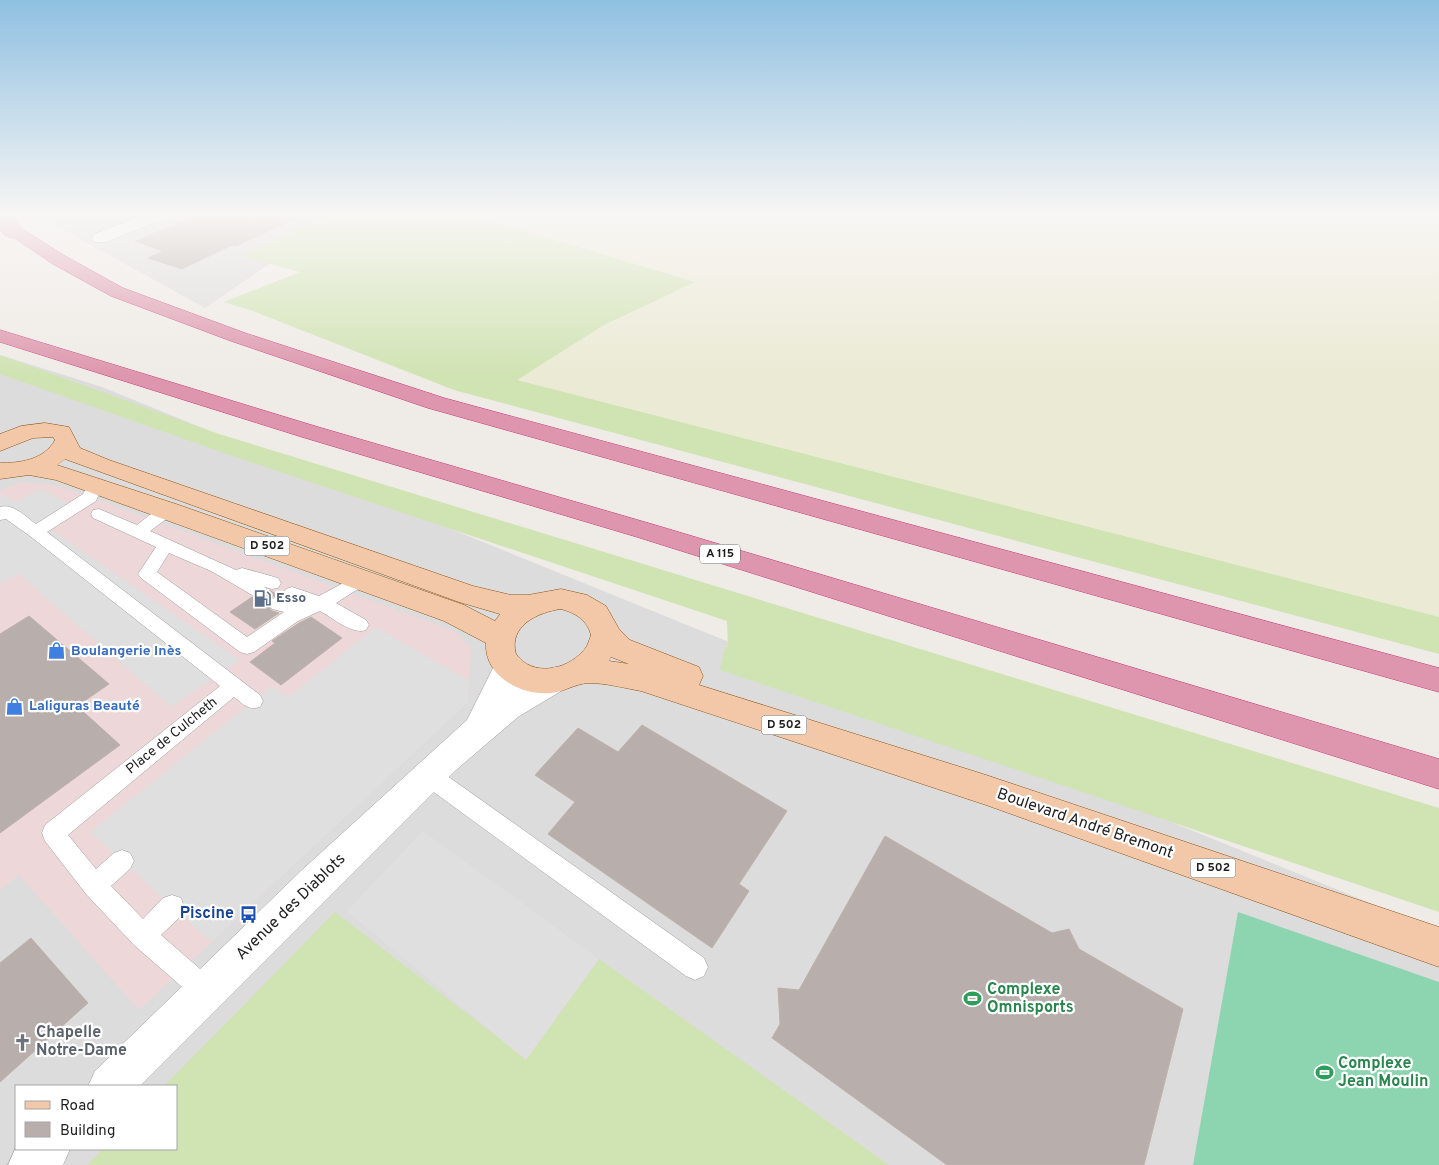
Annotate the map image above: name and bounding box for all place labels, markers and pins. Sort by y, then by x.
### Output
fuel station icon: Esso [252,588,272,608]
place label: Esso [276,590,306,607]
shop icon: Boulangerie Inès [47,641,67,661]
place label: Boulangerie Inès [71,643,181,660]
shop icon: Laliguras Beauté [5,696,25,716]
place label: Laliguras Beauté [29,698,140,715]
place label: Piscine [180,904,234,924]
bus stop icon: Piscine [238,904,258,924]
place label: Complexe Omnisports [987,980,1074,1018]
sports icon: Complexe Omnisports [963,989,983,1009]
place label: Chapelle Notre-Dame [36,1023,127,1061]
church icon: Chapelle Notre-Dame [12,1032,32,1052]
place label: Complexe Jean Moulin [1338,1054,1428,1092]
sports icon: Complexe Jean Moulin [1314,1063,1334,1083]

